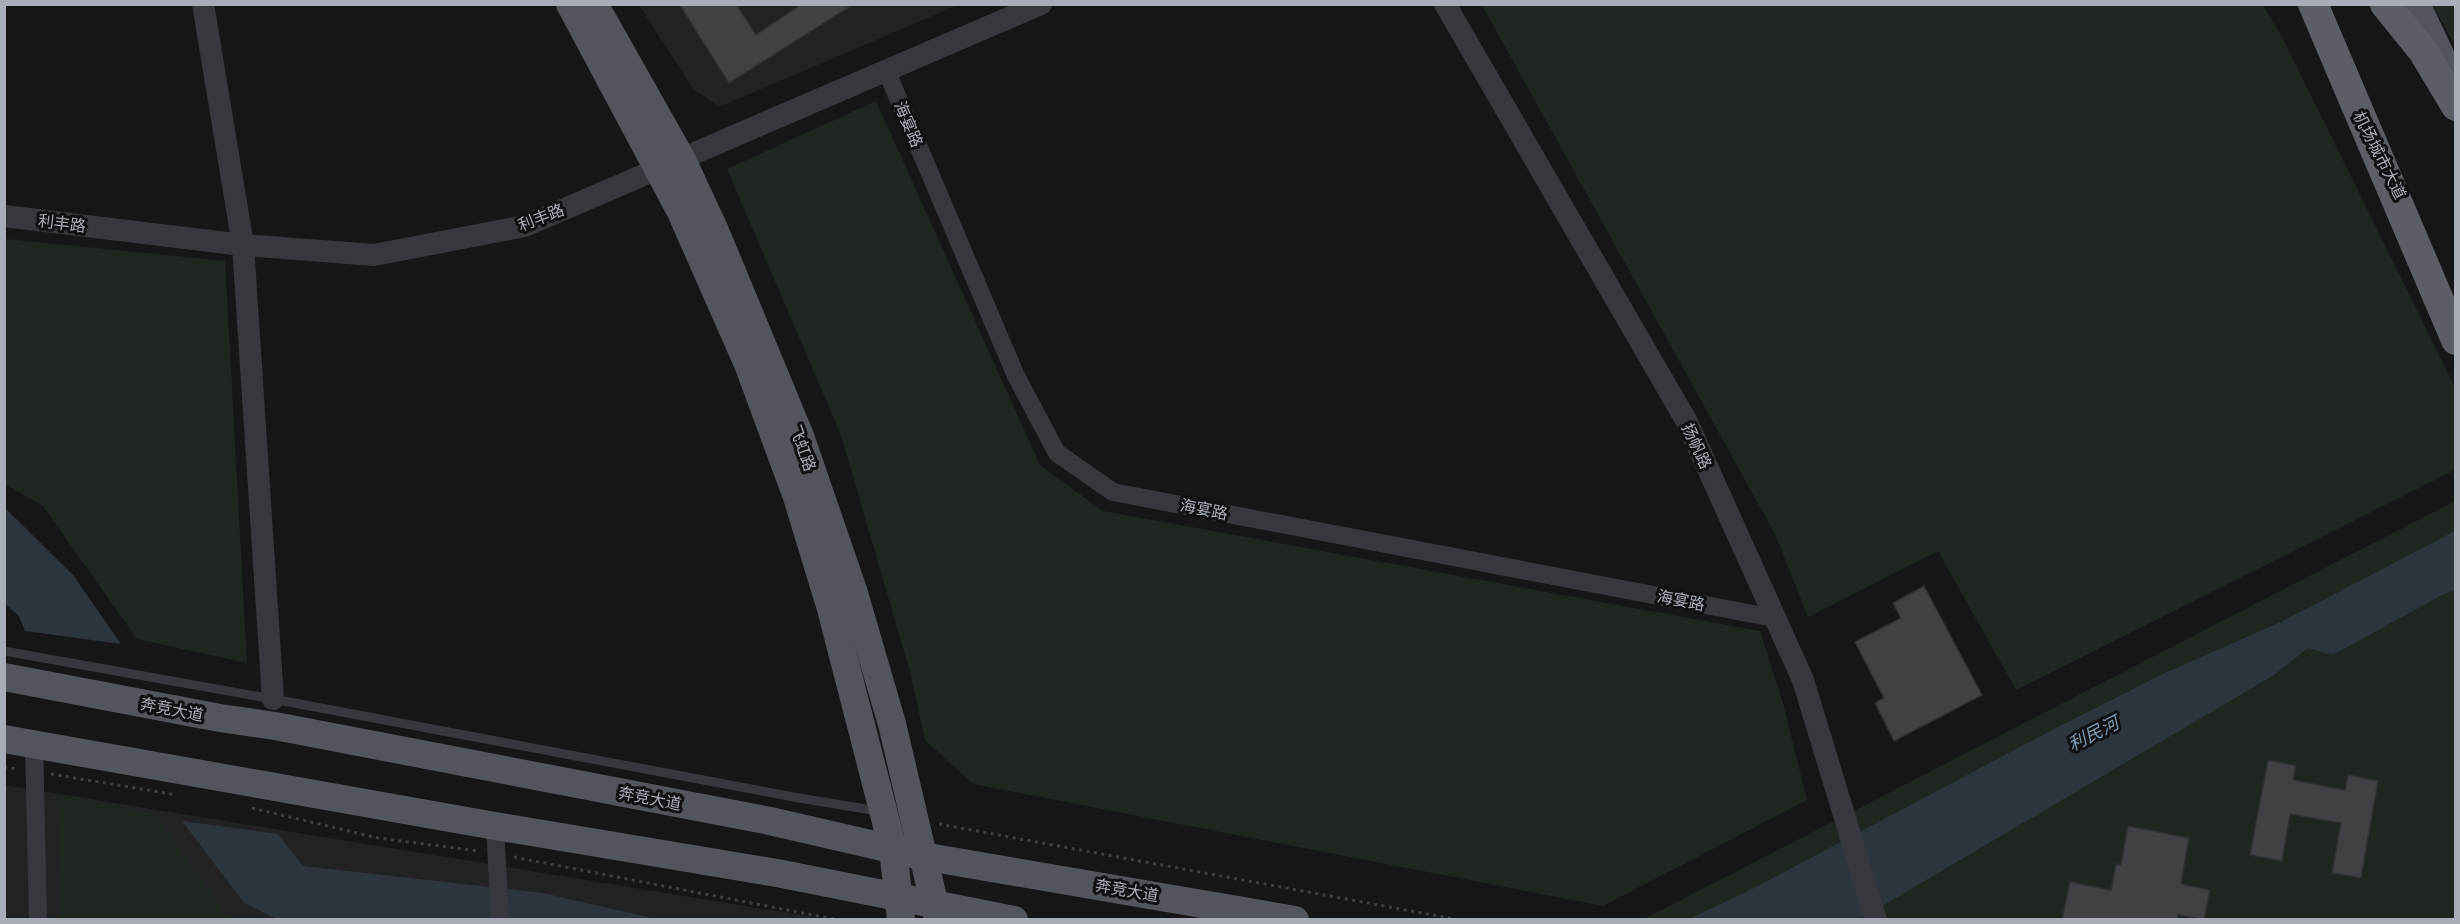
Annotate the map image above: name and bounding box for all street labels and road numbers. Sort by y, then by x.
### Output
street label: 海宴路 [889,98,929,150]
street label: 机场城市大道 [2348,107,2412,203]
street label: 利丰路 [515,198,567,236]
street label: 利丰路 [37,209,87,237]
street label: 扬帆路 [1677,420,1717,472]
street label: 飞虹路 [784,422,822,474]
street label: 海宴路 [1178,494,1230,524]
street label: 海宴路 [1655,585,1707,615]
street label: 奔竞大道 [138,692,206,726]
street label: 奔竞大道 [616,781,684,815]
street label: 奔竞大道 [1094,874,1160,906]

